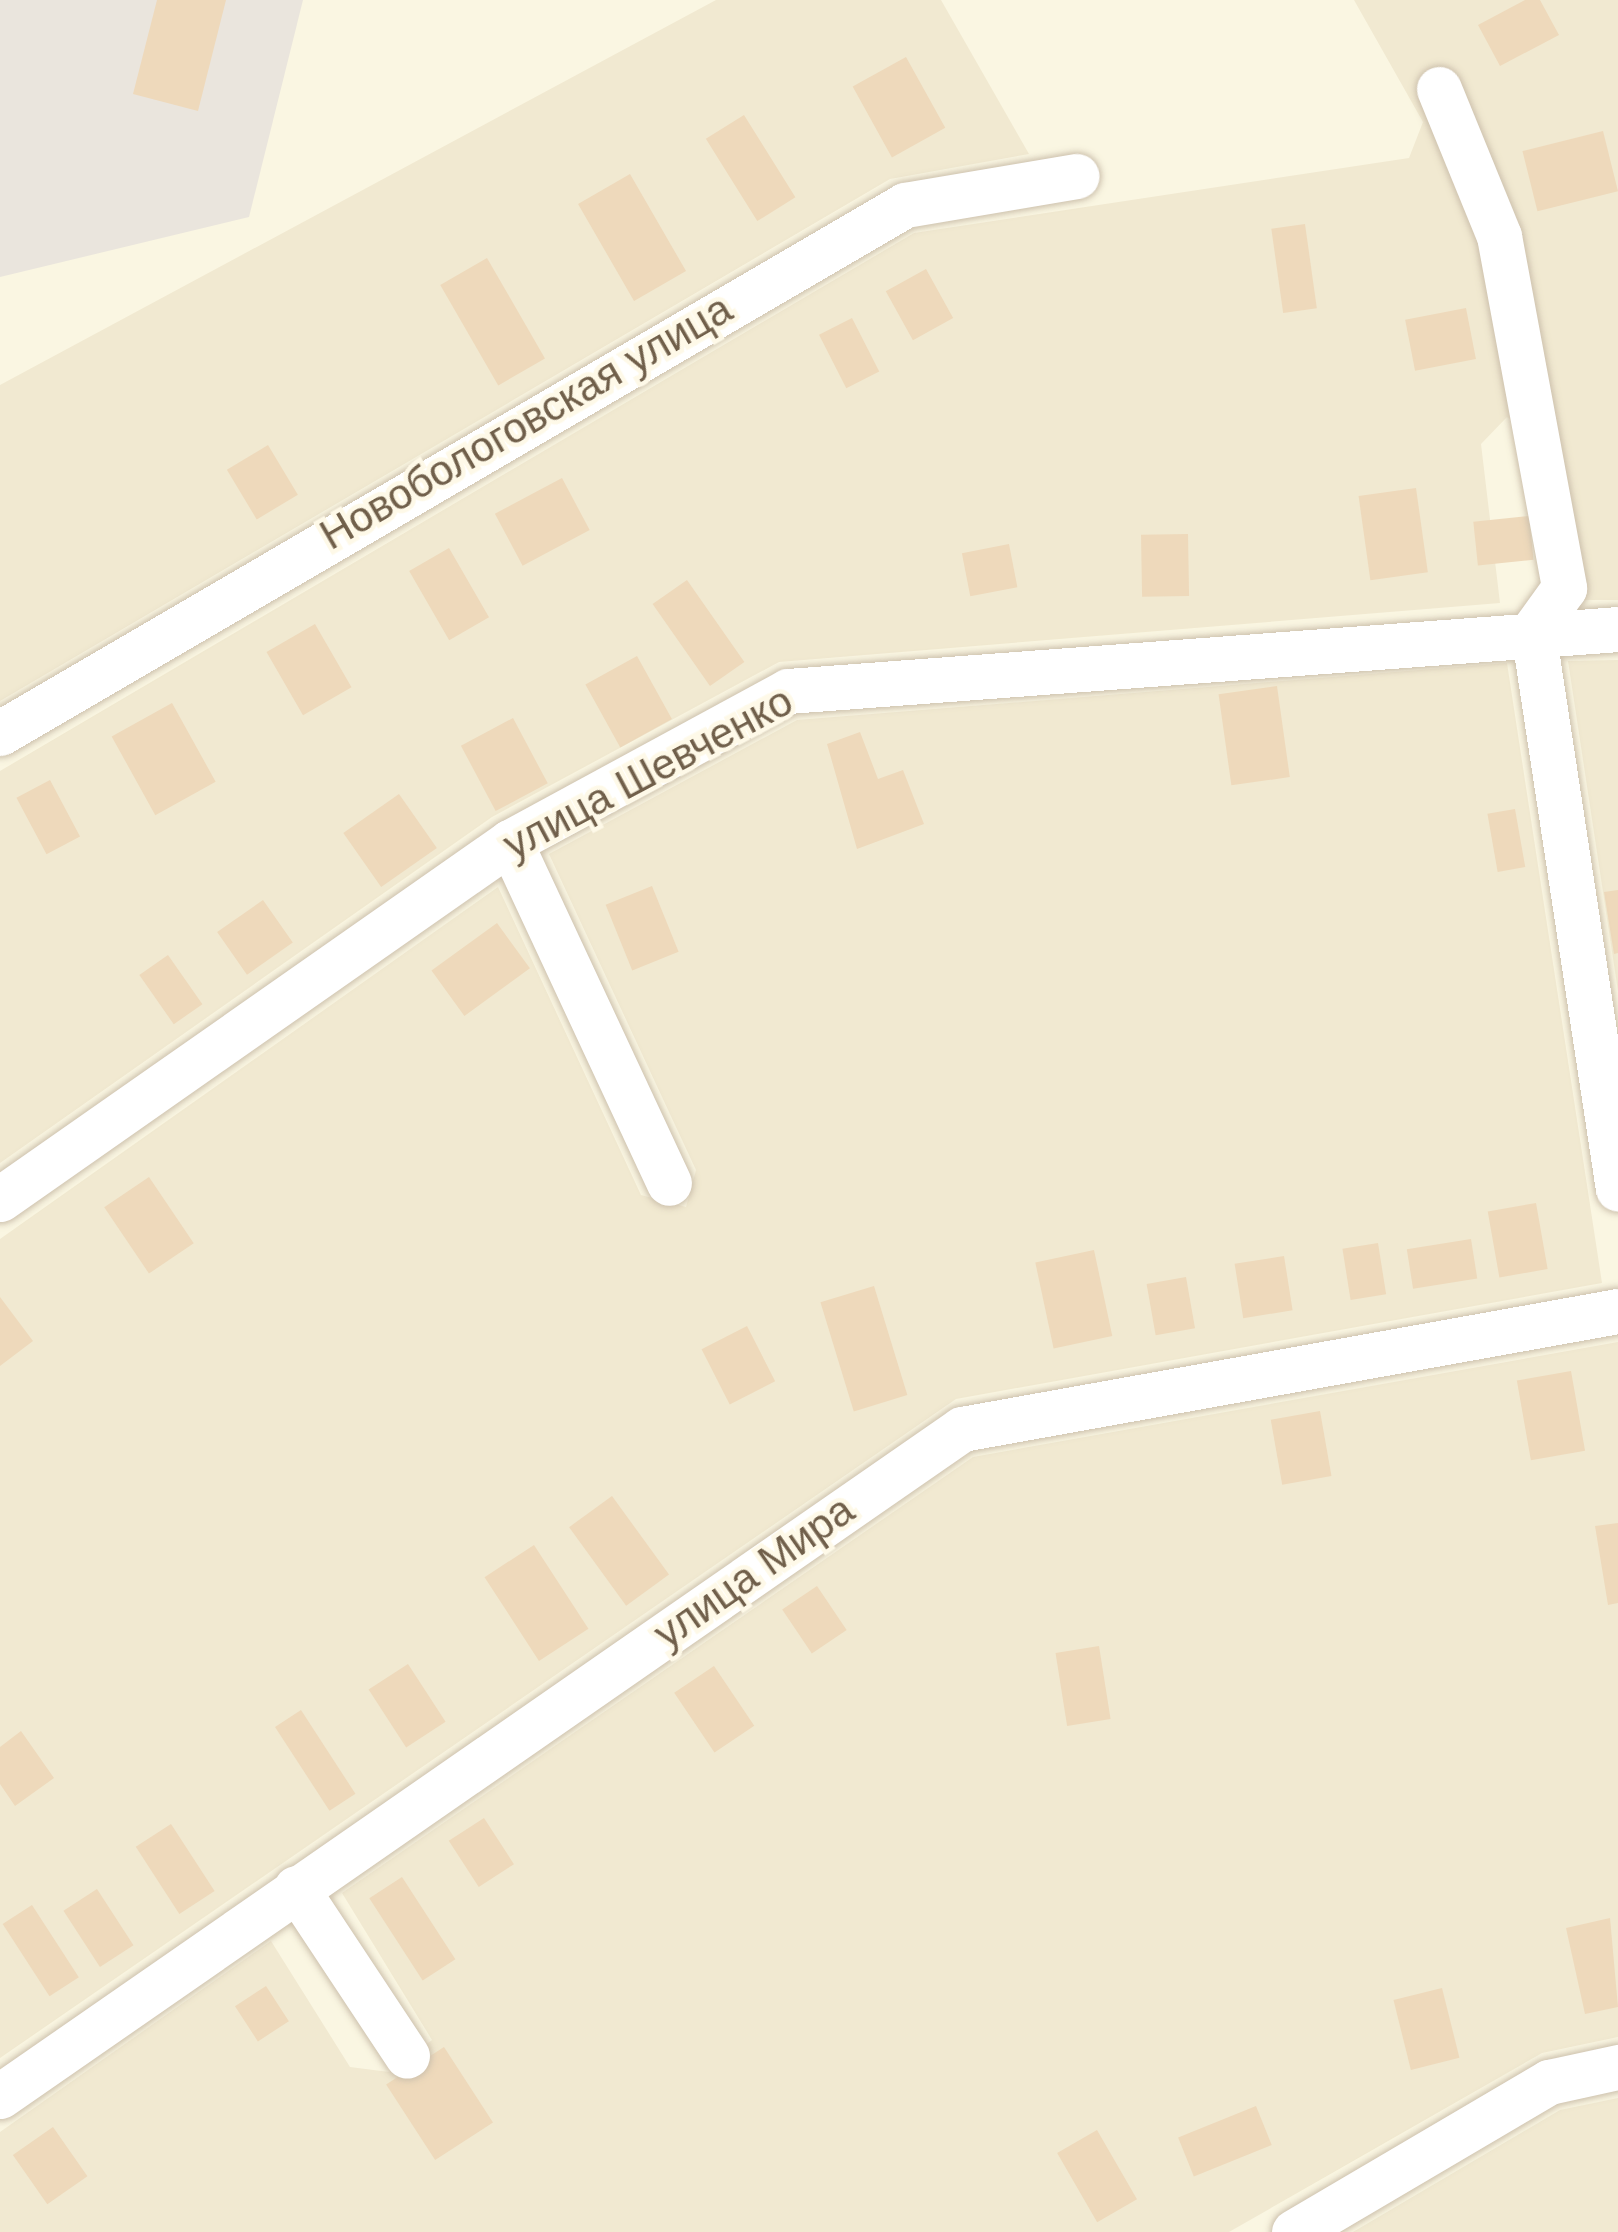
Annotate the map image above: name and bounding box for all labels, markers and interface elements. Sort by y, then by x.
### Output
street label: Новобологовская улица [311,283,741,561]
street label: улица Шевченко [495,676,801,870]
street label: улица Мира [644,1485,864,1659]

